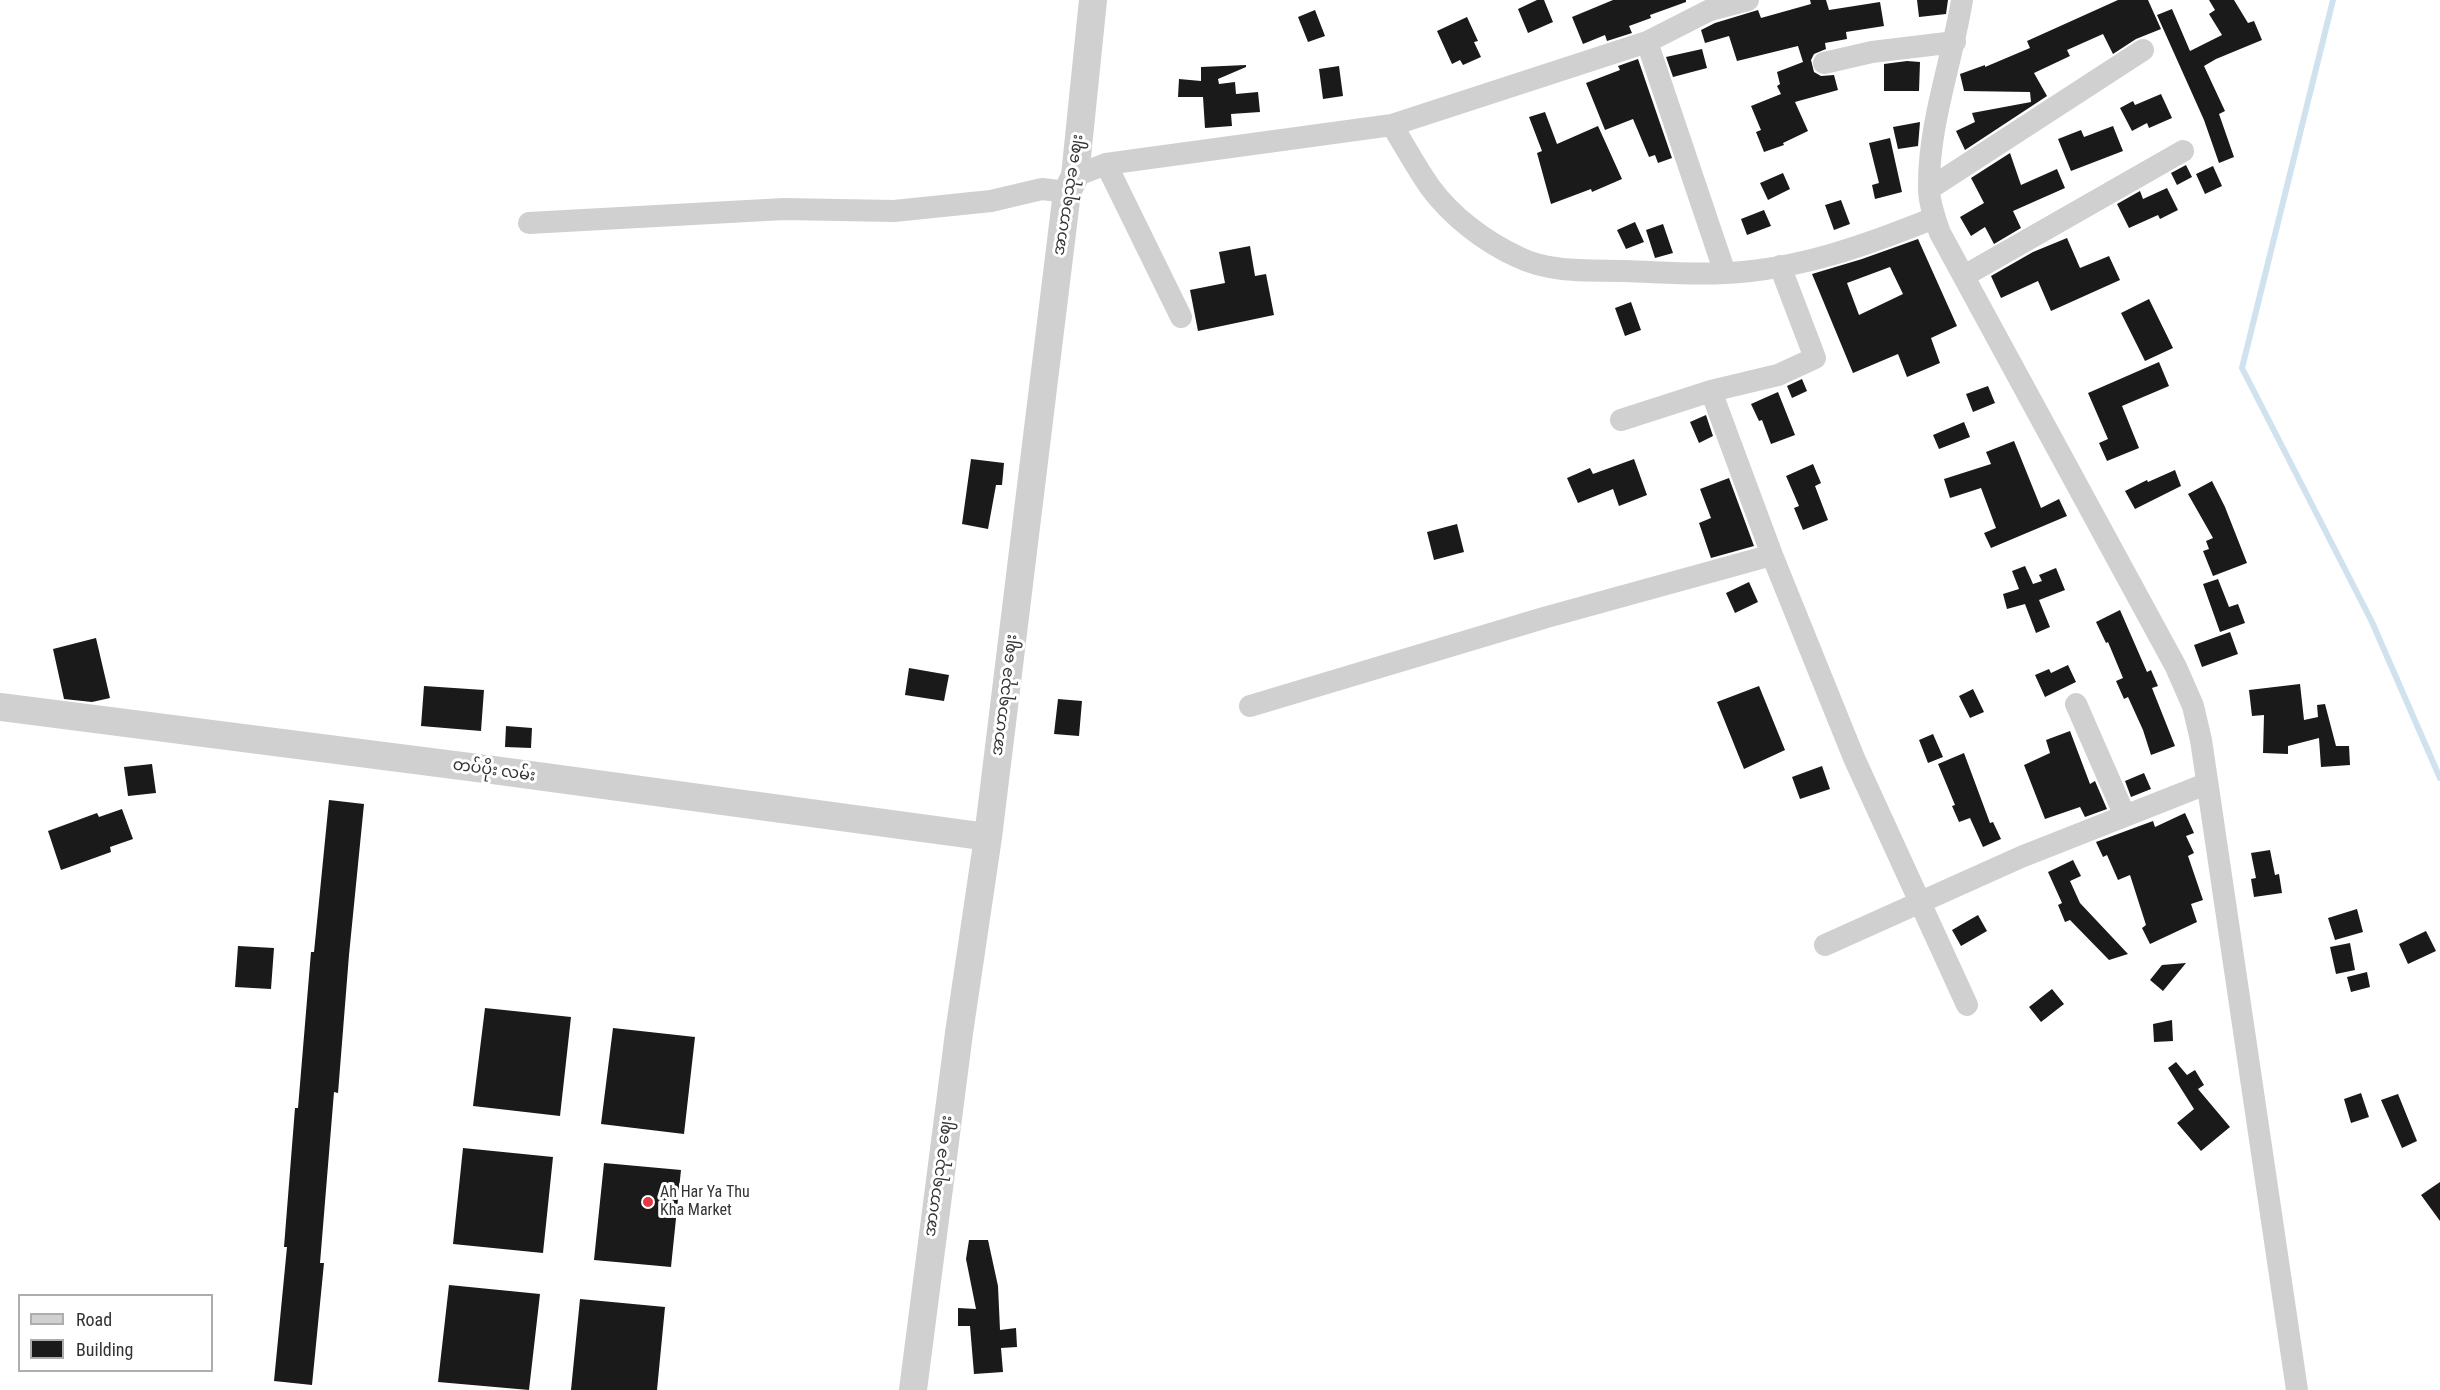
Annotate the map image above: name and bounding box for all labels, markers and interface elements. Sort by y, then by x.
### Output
street label: အာဟာရသုခ ဈေး [1050,133,1088,257]
street label: အာဟာရသုခ ဈေး [988,633,1022,757]
street label: တပ်ပိုး လမ်း [451,756,537,786]
street label: အာဟာရသုခ ဈေး [921,1114,957,1238]
place label: Ah Har Ya Thu Kha Market [660,1183,750,1221]
marker: Ah Har Ya Thu Kha Market [641,1195,655,1209]
legend [18,1294,213,1372]
text: Road [76,1309,112,1330]
text: Building [76,1339,133,1360]

